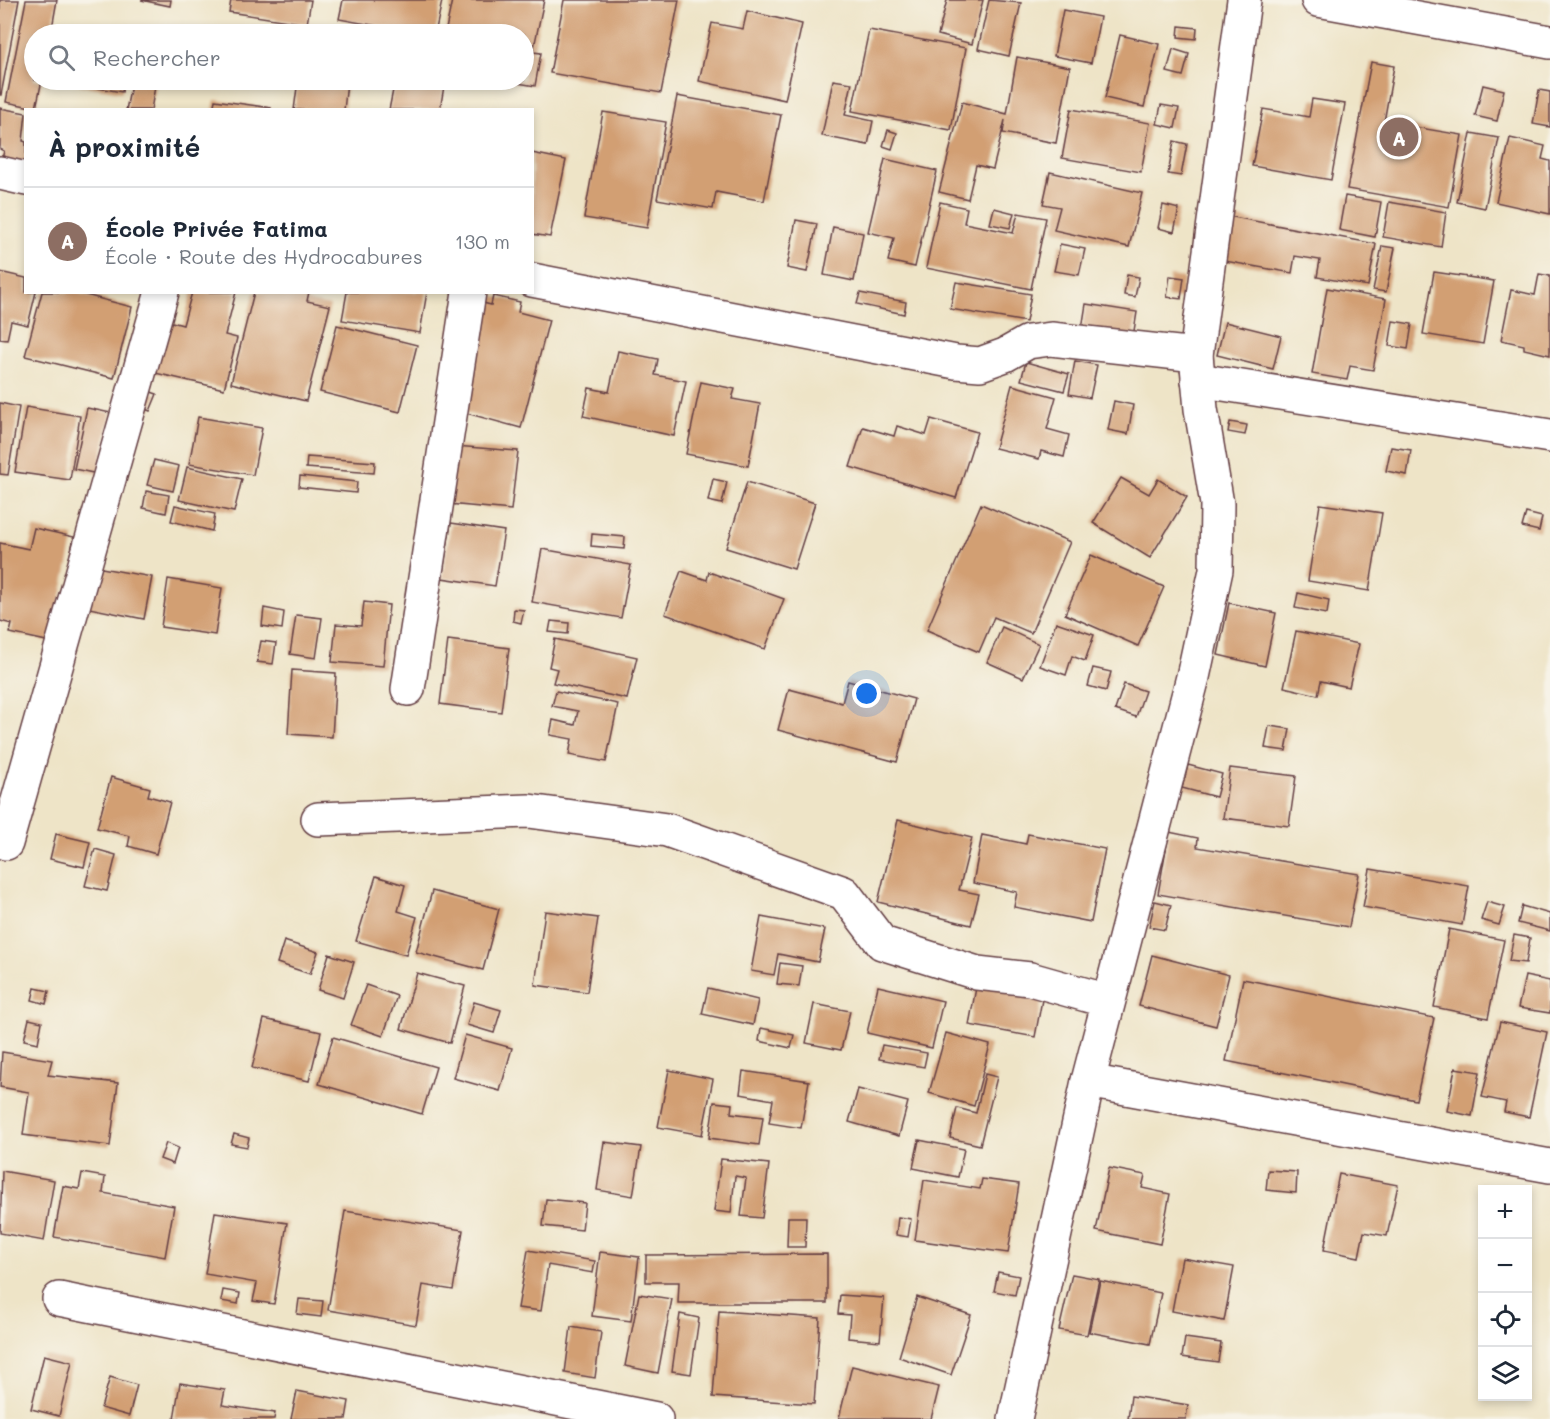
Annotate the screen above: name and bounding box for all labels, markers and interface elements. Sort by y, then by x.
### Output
search box [24,24,534,90]
icon: search [45,41,78,74]
text: Rechercher [93,43,221,72]
pin: A [1380,114,1418,160]
text: À proximité [48,130,200,164]
text: École Privée Fatima [105,214,328,243]
text: A [61,228,74,254]
text: 130 m [455,228,510,254]
text: École · Route des Hydrocabures [105,243,423,269]
your location [852,679,881,708]
map controls [1478,1185,1532,1401]
button: + [1478,1185,1532,1239]
button: − [1478,1239,1532,1293]
button: locate [1478,1293,1532,1347]
button: layers [1478,1347,1532,1401]

